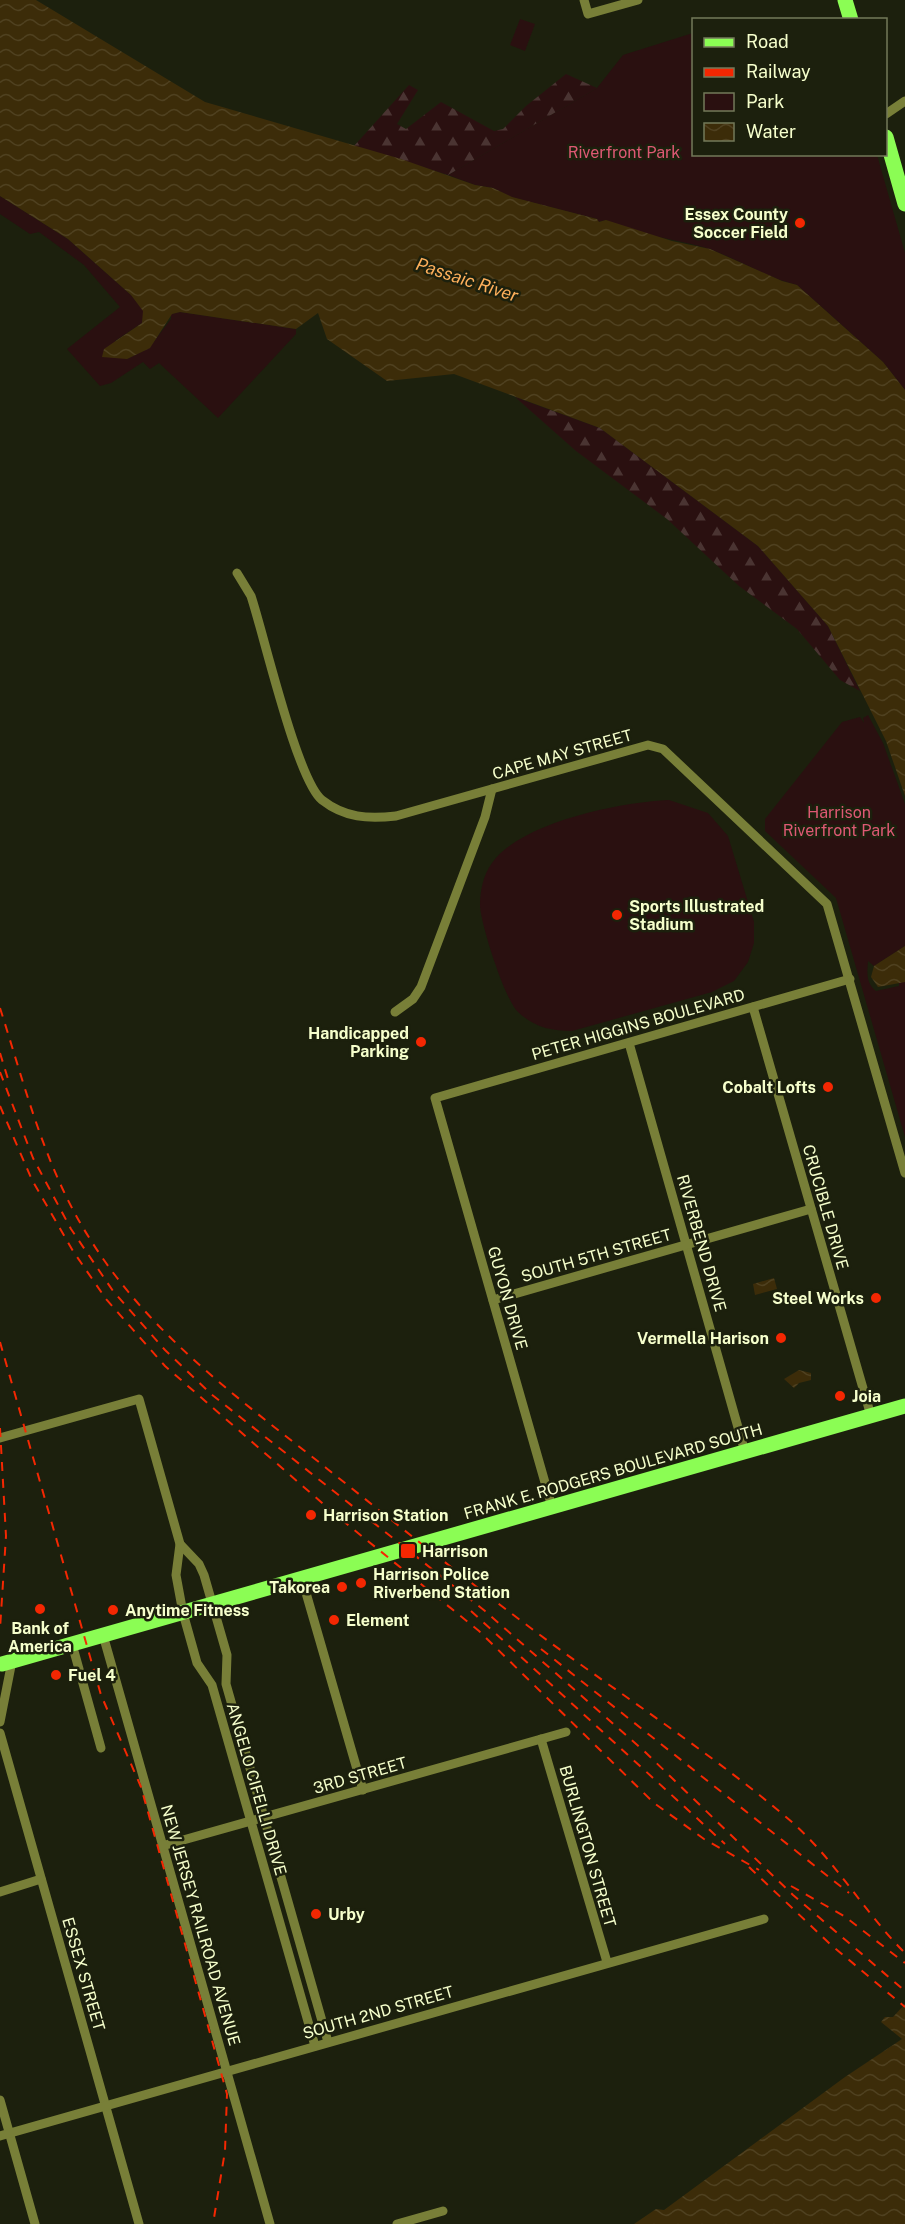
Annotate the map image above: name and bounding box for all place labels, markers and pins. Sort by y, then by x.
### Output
place label: Essex County Soccer Field [684,205,788,242]
marker: Essex County Soccer Field [793,216,807,230]
place label: Sports Illustrated Stadium [629,897,764,934]
marker: Sports Illustrated Stadium [610,908,624,922]
place label: Handicapped Parking [308,1024,409,1061]
marker: Handicapped Parking [414,1035,428,1049]
place label: Cobalt Lofts [722,1078,816,1097]
marker: Cobalt Lofts [821,1080,835,1094]
place label: Steel Works [772,1289,864,1308]
marker: Steel Works [869,1291,883,1305]
place label: Vermella Harison [637,1329,769,1348]
marker: Vermella Harison [774,1331,788,1345]
place label: Joia [852,1387,881,1406]
marker: Joia [833,1389,847,1403]
place label: Harrison Station [323,1506,448,1525]
marker: Harrison Station [304,1508,318,1522]
marker: Harrison [399,1542,417,1560]
place label: Harrison [422,1542,488,1561]
place label: Harrison Police Riverbend Station [373,1565,510,1602]
marker: Harrison Police Riverbend Station [354,1576,368,1590]
place label: Takorea [269,1578,330,1597]
marker: Takorea [335,1580,349,1594]
place label: Anytime Fitness [125,1601,249,1620]
marker: Bank of America [33,1602,47,1616]
marker: Anytime Fitness [106,1603,120,1617]
place label: Element [346,1611,410,1630]
marker: Element [327,1613,341,1627]
place label: Bank of America [8,1619,72,1656]
place label: Fuel 4 [68,1666,116,1685]
marker: Fuel 4 [49,1668,63,1682]
place label: Urby [328,1905,365,1924]
marker: Urby [309,1907,323,1921]

